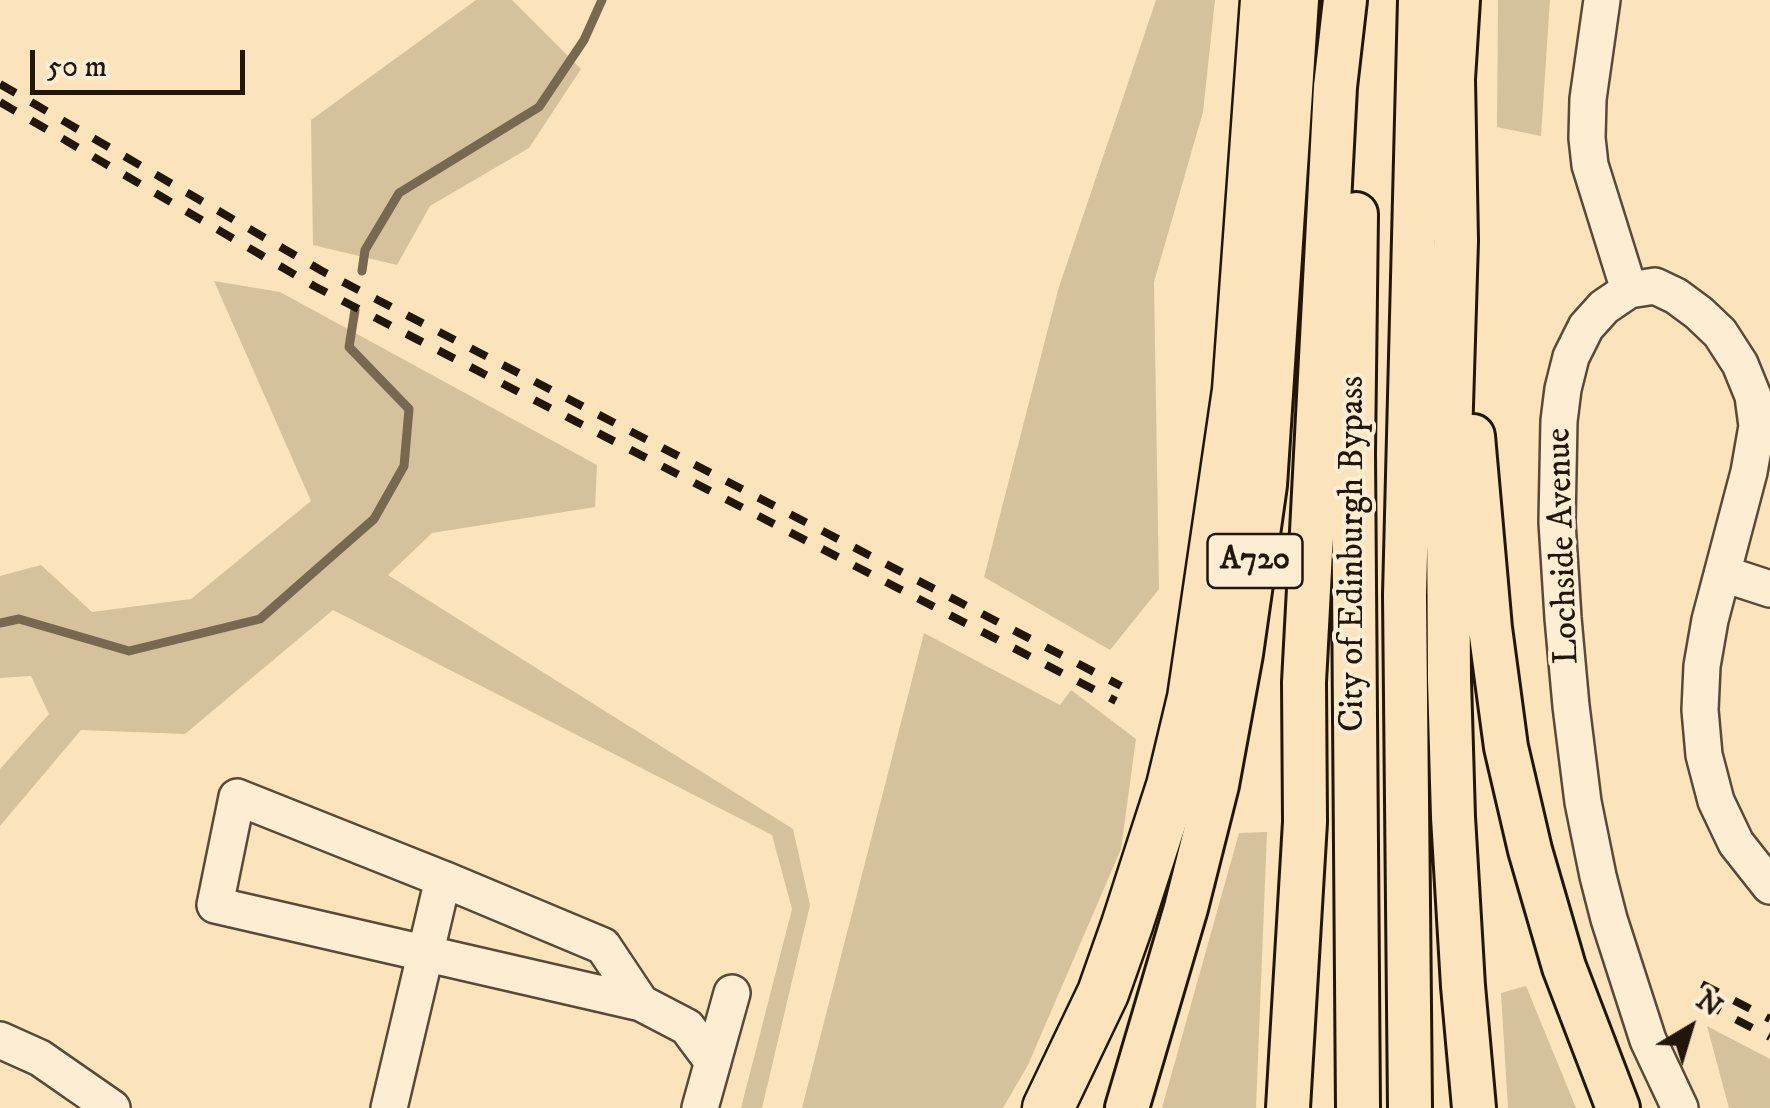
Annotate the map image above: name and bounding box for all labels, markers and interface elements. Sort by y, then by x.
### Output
scale bar [35,30,250,92]
text: 50 m [47,49,107,86]
street label: City of Edinburgh Bypass [1334,376,1376,732]
street label: Lochside Avenue [1540,427,1590,665]
road number: A720 [1208,534,1302,588]
north arrow [1640,978,1740,1078]
text: N [1689,983,1729,1025]

